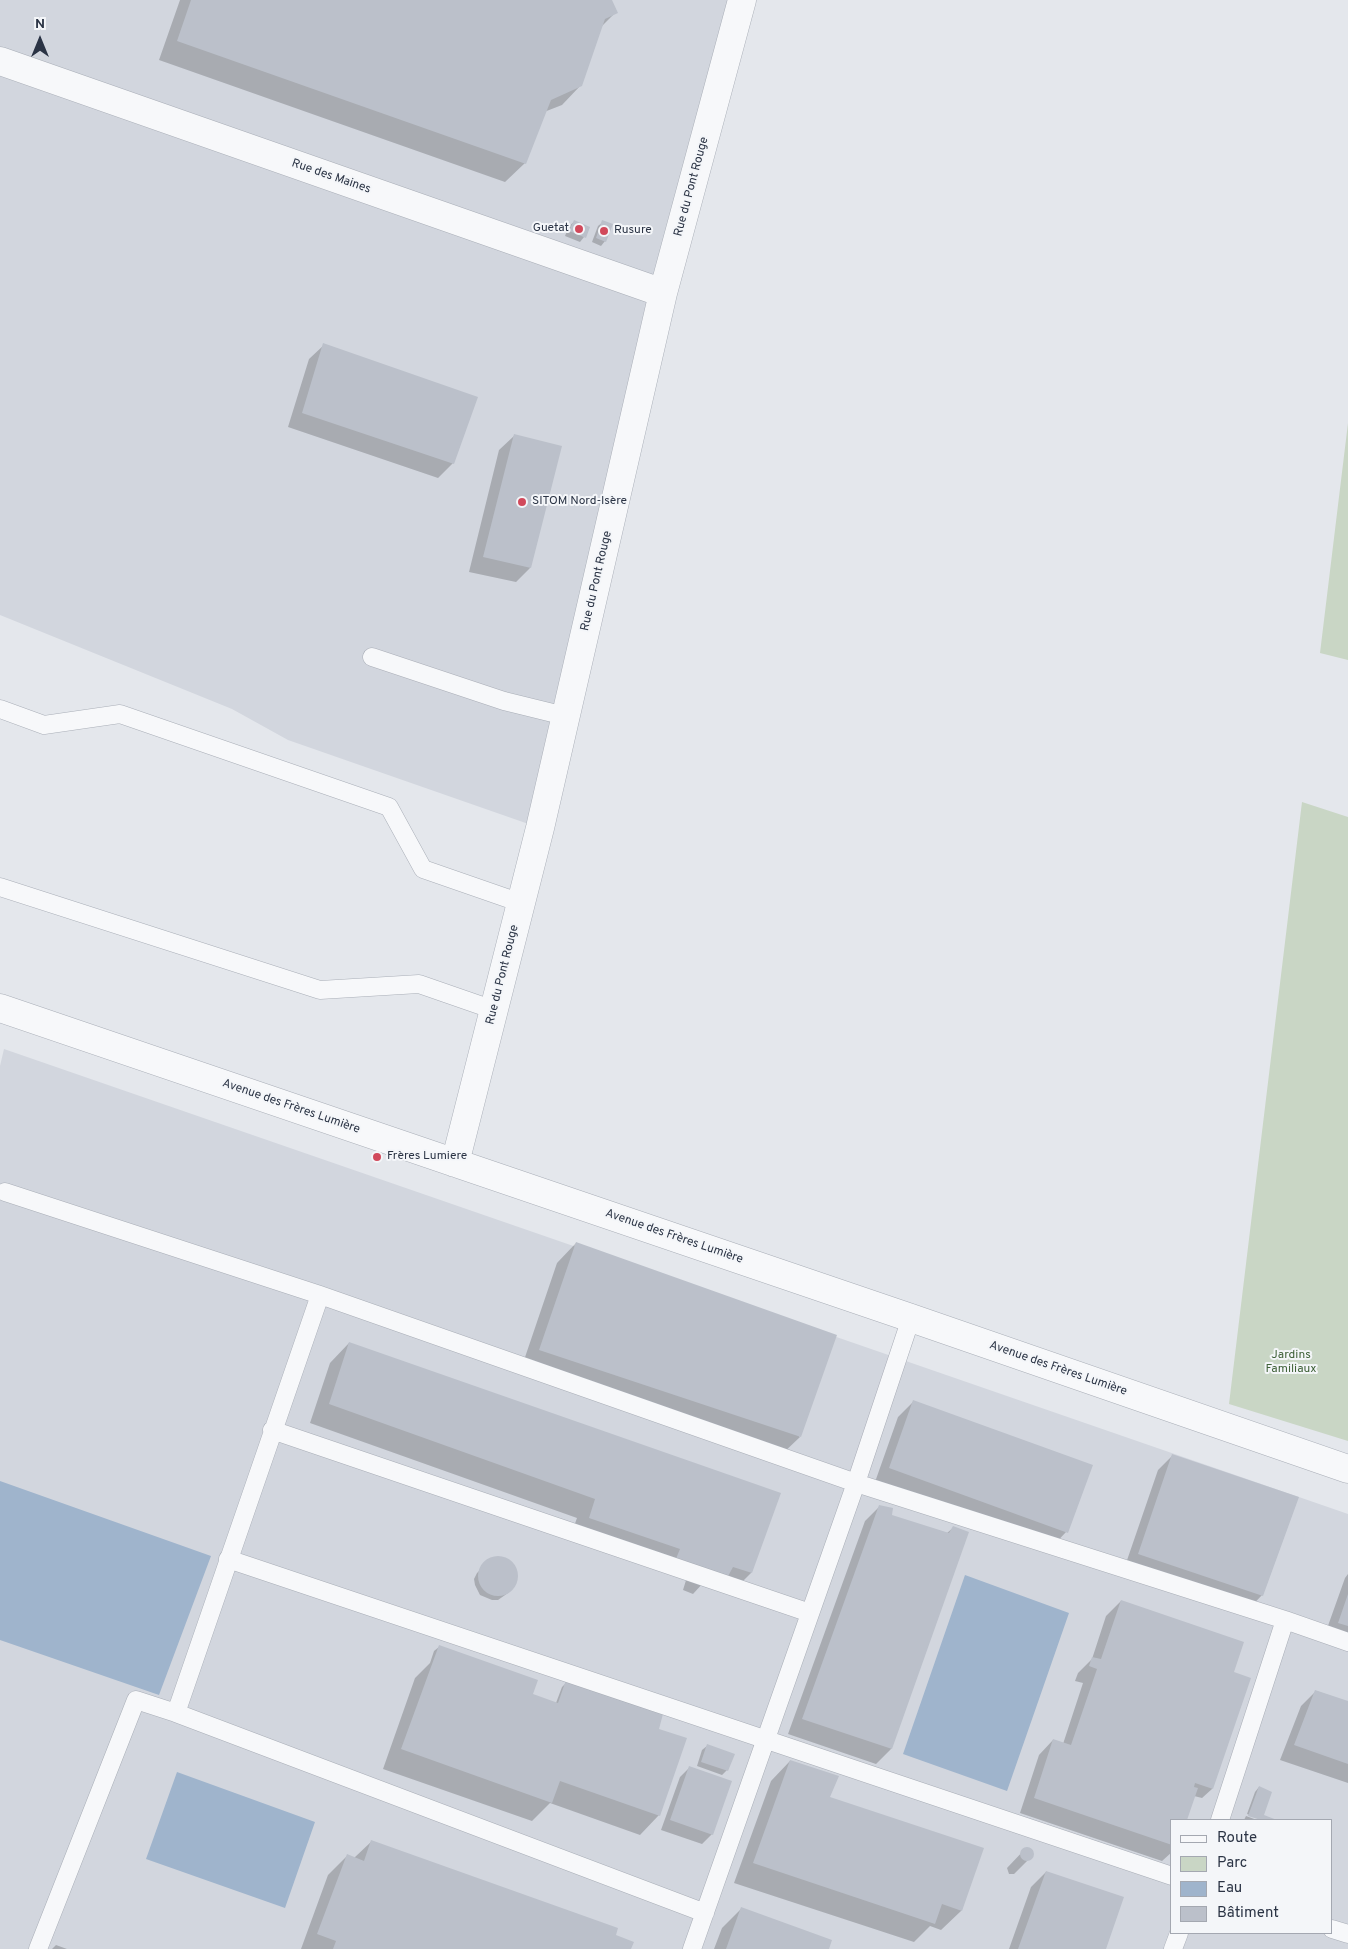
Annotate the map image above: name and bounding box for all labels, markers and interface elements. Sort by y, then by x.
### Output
north arrow [15,15,65,65]
text: N [35,16,45,33]
street label: Rue du Pont Rouge [672,136,712,238]
street label: Rue des Maines [289,157,373,197]
place label: Guetat [533,222,569,236]
marker: Guetat [573,223,585,235]
place label: Rusure [614,224,652,238]
marker: Rusure [598,225,610,237]
place label: SITOM Nord-Isère [532,495,627,509]
marker: SITOM Nord-Isère [516,496,528,508]
street label: Rue du Pont Rouge [578,529,616,633]
street label: Rue du Pont Rouge [484,924,522,1026]
street label: Avenue des Frères Lumière [220,1077,362,1137]
place label: Frères Lumiere [387,1150,467,1164]
marker: Frères Lumiere [371,1151,383,1163]
street label: Avenue des Frères Lumière [603,1207,745,1267]
street label: Avenue des Frères Lumière [987,1339,1129,1399]
park label: Jardins Familiaux [1265,1349,1317,1377]
legend [1170,1819,1333,1934]
text: Route [1217,1829,1257,1848]
text: Parc [1217,1854,1247,1873]
text: Eau [1217,1879,1242,1898]
text: Bâtiment [1217,1904,1279,1923]

